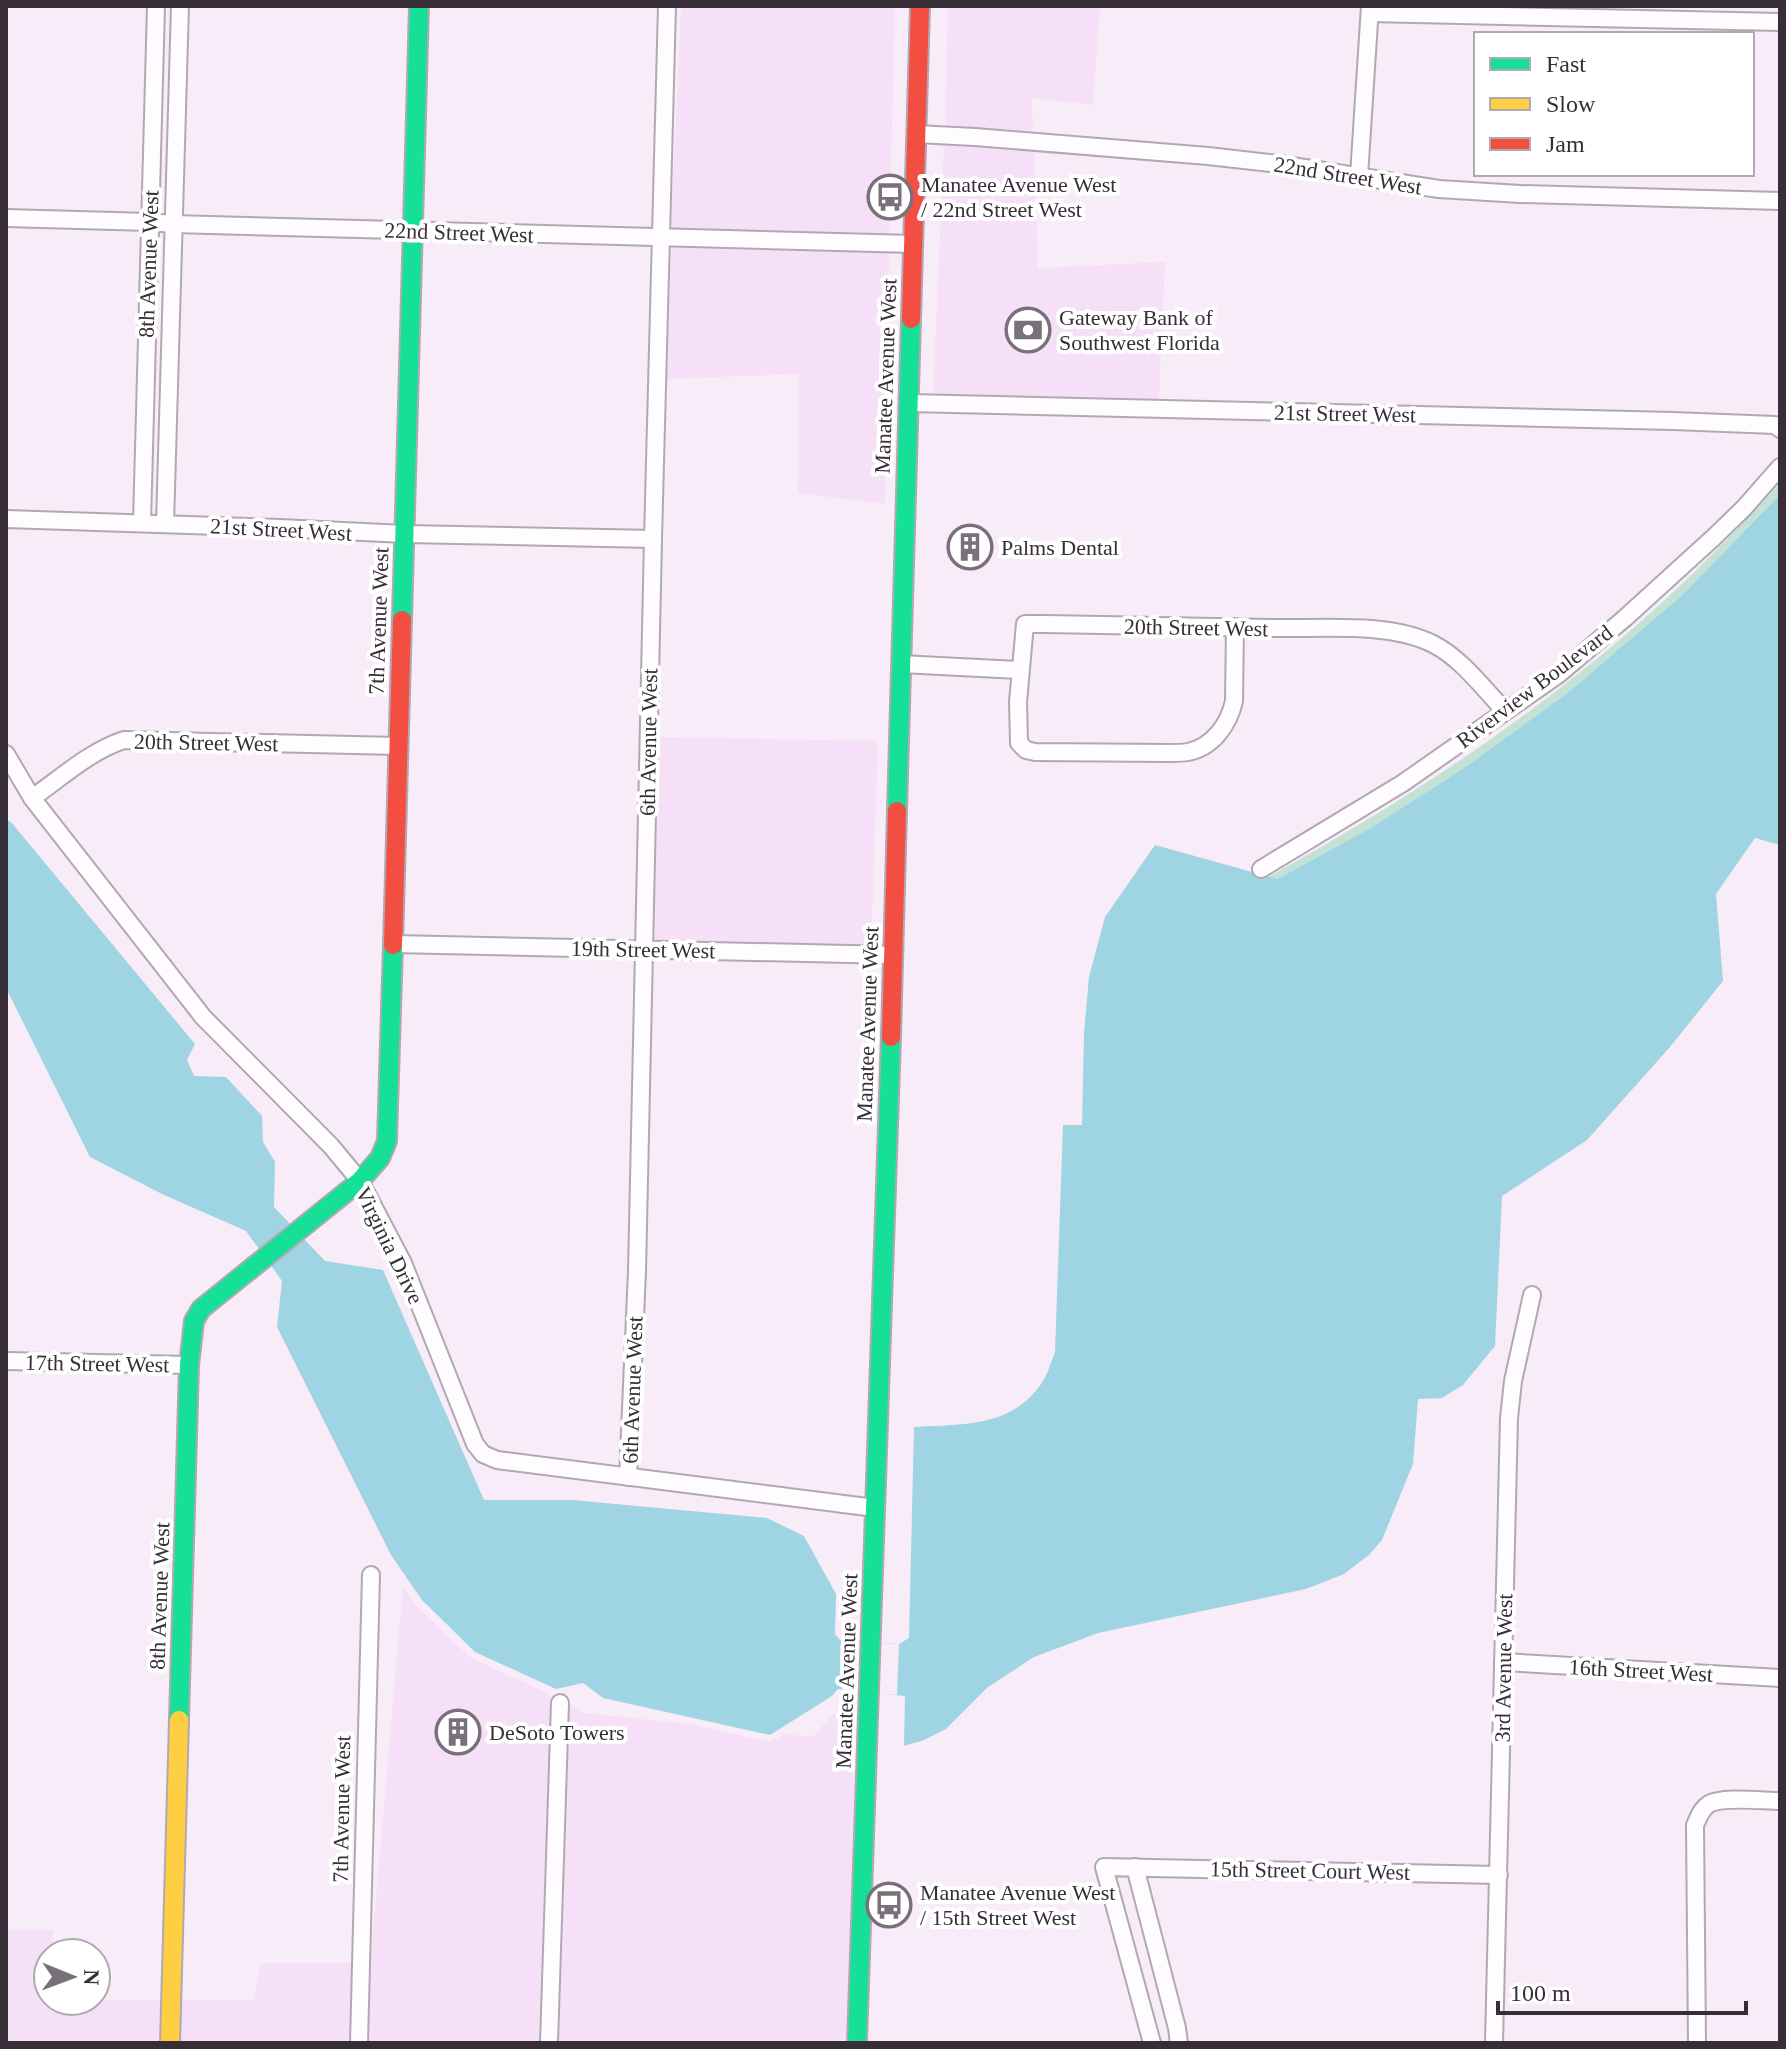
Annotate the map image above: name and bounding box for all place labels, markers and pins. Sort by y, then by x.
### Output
place label: Manatee Avenue West / 22nd Street West [921,172,1116,222]
bus stop icon: Manatee Avenue West / 22nd Street West [866,173,914,221]
place label: Gateway Bank of Southwest Florida [1059,305,1220,355]
bank icon: Gateway Bank of Southwest Florida [1004,306,1052,354]
building icon: Palms Dental [946,523,994,571]
place label: Palms Dental [1001,535,1119,560]
building icon: DeSoto Towers [434,1708,482,1756]
place label: DeSoto Towers [489,1720,625,1745]
place label: Manatee Avenue West / 15th Street West [920,1880,1115,1930]
bus stop icon: Manatee Avenue West / 15th Street West [865,1881,913,1929]

